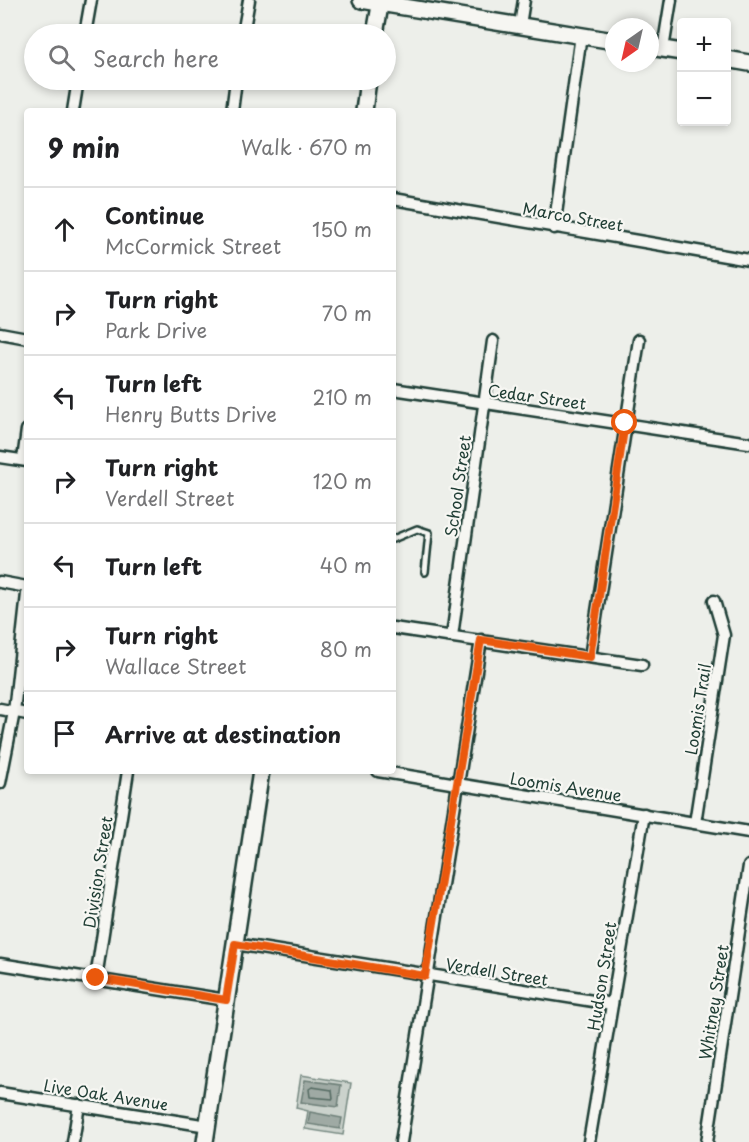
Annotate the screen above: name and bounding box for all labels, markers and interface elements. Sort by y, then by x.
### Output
north arrow [605,18,659,72]
map controls [677,18,731,126]
button: + [677,18,731,72]
search box [24,24,396,90]
icon: search [45,41,78,74]
text: Search here [93,41,219,74]
button: − [677,72,731,126]
text: 9 min [48,128,120,167]
text: Walk · 670 m [241,132,372,162]
street label: Marco Street [521,195,626,237]
text: Continue [105,198,204,231]
icon: ahead [48,213,81,246]
text: 150 m [312,214,372,244]
text: McCormick Street [105,231,281,261]
text: Turn right [105,282,218,315]
icon: right [48,297,81,330]
text: 70 m [322,298,372,328]
text: Park Drive [105,315,207,345]
text: Turn left [105,366,202,399]
street label: Cedar Street [486,377,588,415]
icon: left [48,381,81,414]
text: 210 m [313,382,372,412]
text: Henry Butts Drive [105,399,277,429]
route start [611,409,637,435]
street label: School Street [438,433,476,538]
text: Turn right [105,450,218,483]
icon: right [48,465,81,498]
text: 120 m [313,466,372,496]
text: Verdell Street [105,483,234,513]
icon: left [48,549,81,582]
text: Turn left [105,549,202,582]
text: 40 m [320,550,372,580]
text: Turn right [105,618,218,651]
icon: right [48,633,81,666]
text: 80 m [320,634,372,664]
text: Wallace Street [105,651,246,681]
street label: Loomis Trail [678,661,716,757]
icon: arrive [48,717,81,750]
text: Arrive at destination [105,717,341,750]
street label: Loomis Avenue [508,765,624,807]
street label: Division Street [76,814,118,930]
street label: Hudson Street [581,919,622,1032]
street label: Whitney Street [692,942,734,1061]
street label: Verdell Street [444,951,550,991]
route end [82,964,108,990]
street label: Live Oak Avenue [42,1072,170,1116]

